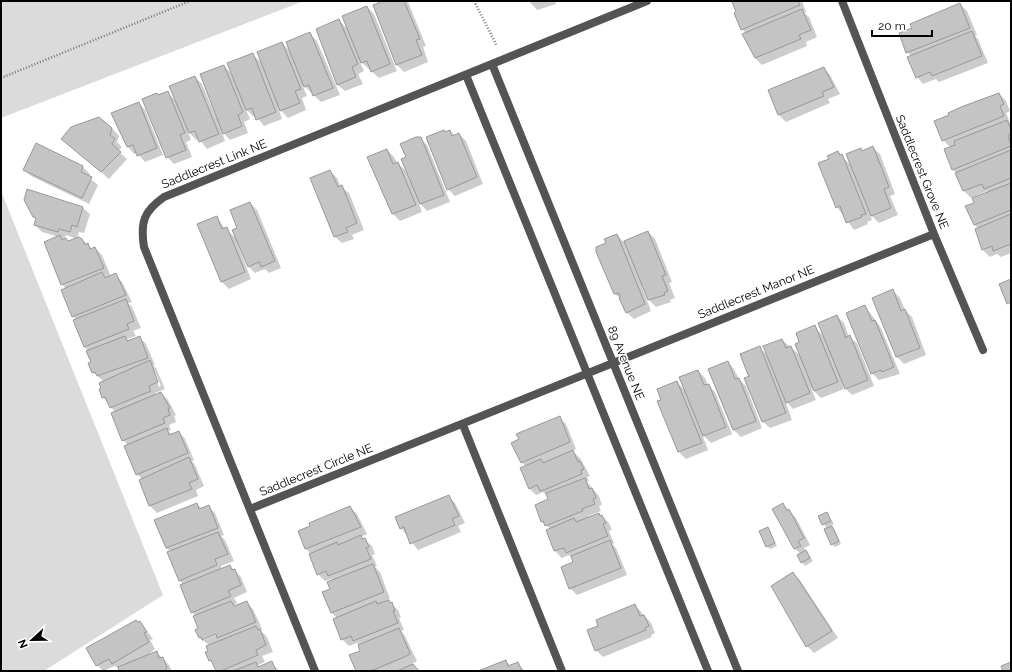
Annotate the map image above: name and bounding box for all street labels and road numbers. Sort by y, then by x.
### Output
street label: Saddlecrest Grove NE [893,113,951,231]
street label: Saddlecrest Link NE [159,136,269,192]
street label: Saddlecrest Manor NE [696,262,816,322]
street label: 89 Avenue NE [605,324,647,402]
street label: Saddlecrest Circle NE [257,441,375,499]

